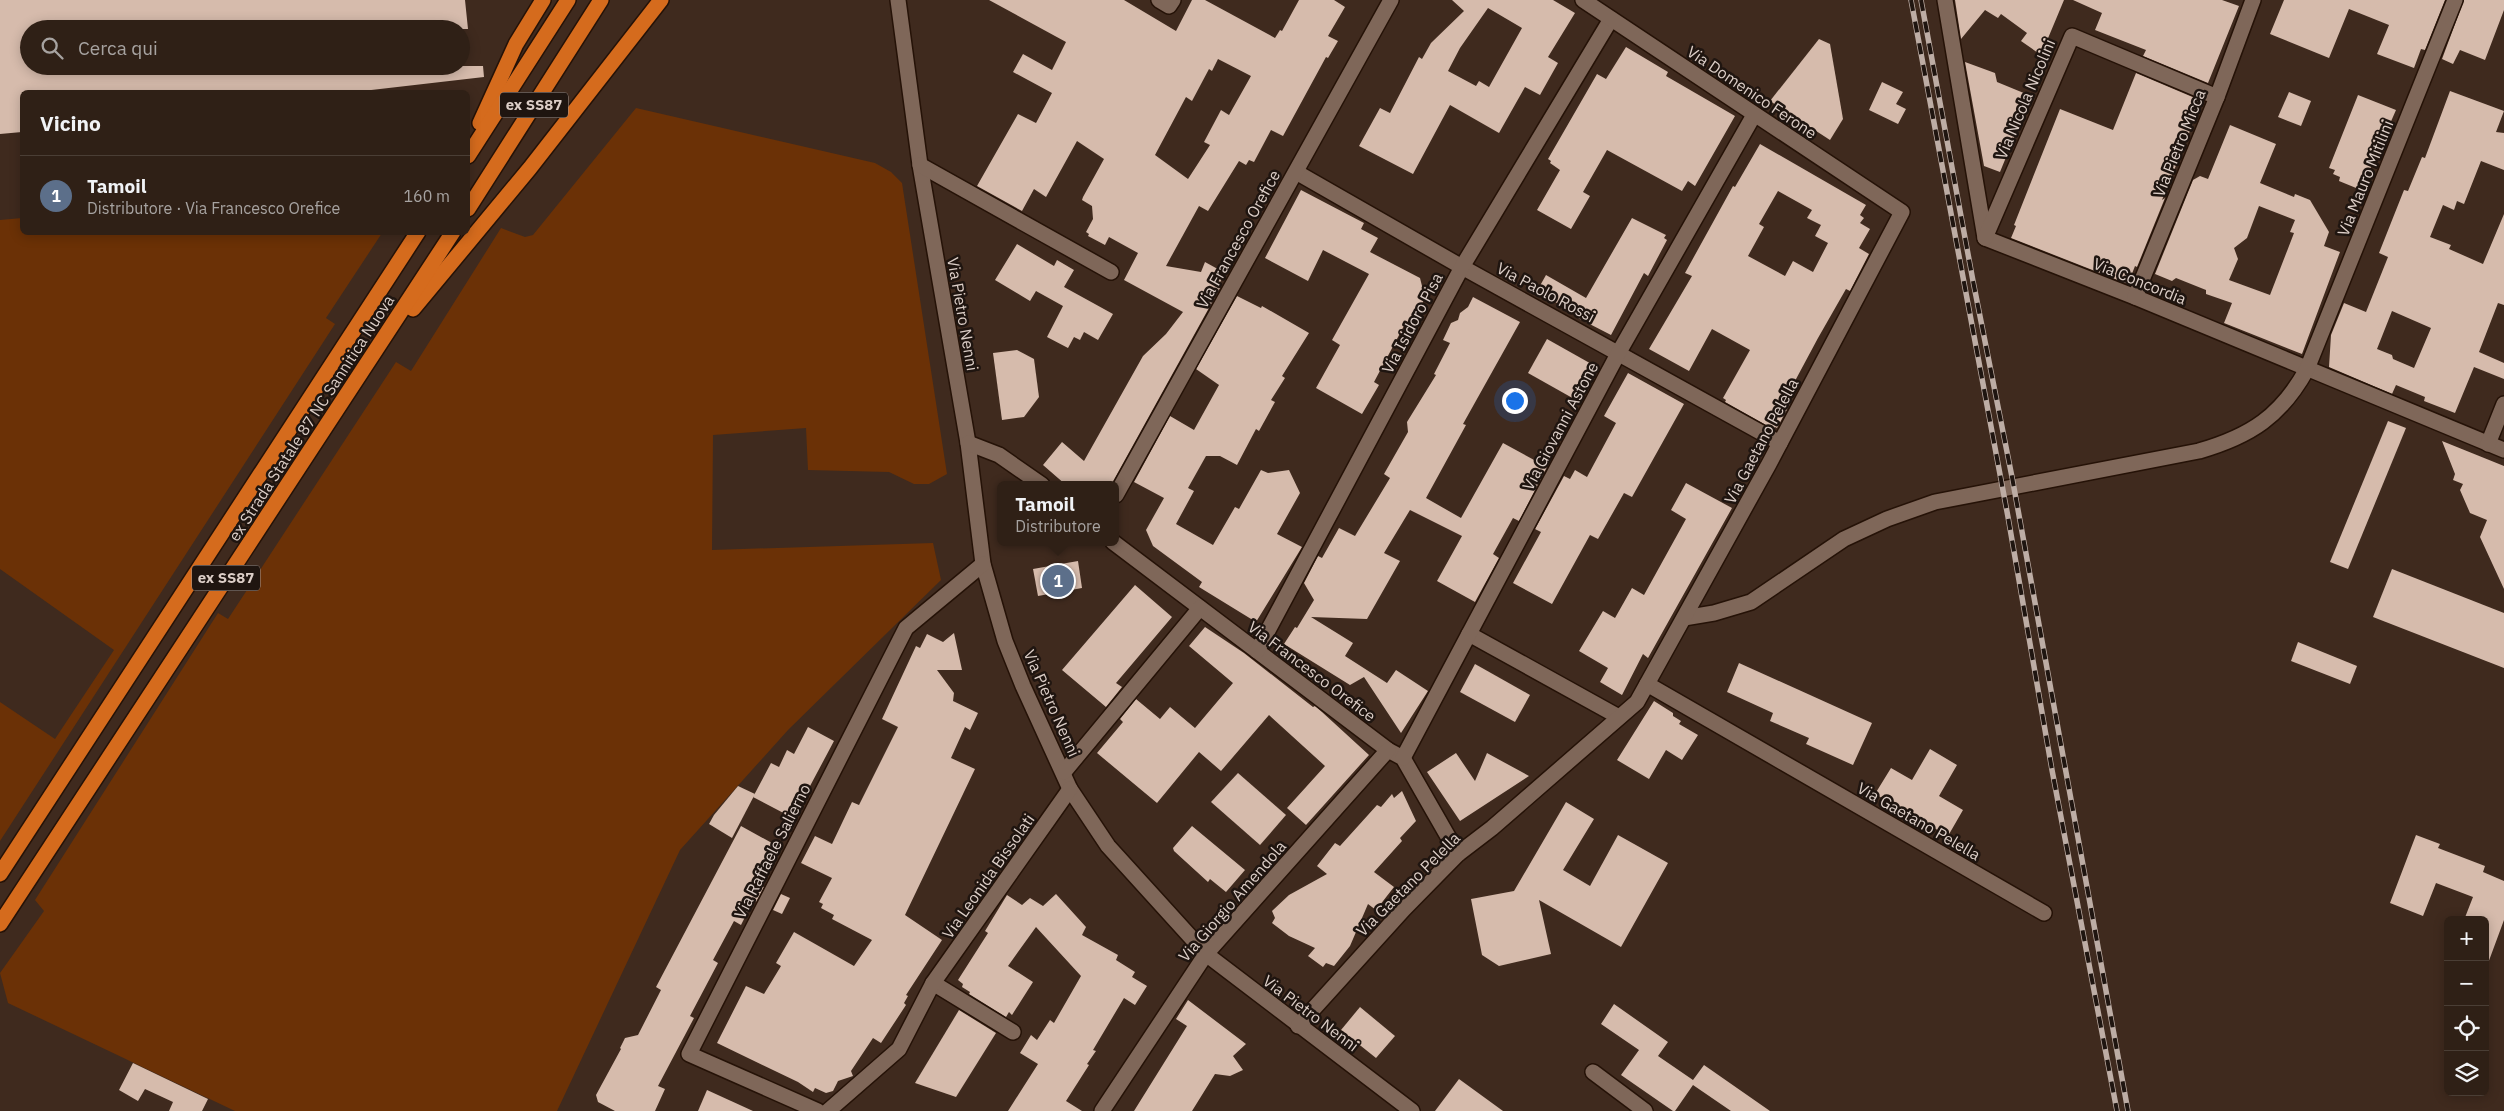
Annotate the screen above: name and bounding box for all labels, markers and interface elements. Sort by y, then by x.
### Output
search box [20,20,470,75]
icon: search [38,34,66,62]
text: Cerca qui [78,36,158,60]
street label: Via Nicola Nicolini [1991,36,2059,162]
street label: Via Domenico Ferone [1683,41,1821,143]
street label: Via Pietro Micca [2148,86,2210,200]
road number: ex SS87 [500,92,568,118]
text: Vicino [40,109,101,137]
street label: Via Mauro Mitilini [2333,117,2397,239]
street label: Via Francesco Orefice [1192,166,1284,312]
text: Tamoil [87,174,146,198]
text: 1 [51,186,61,206]
text: 160 m [403,186,450,206]
text: Distributore · Via Francesco Orefice [87,198,340,218]
street label: Via Concordia [2091,253,2190,309]
street label: Via Pietro Nenni [943,256,983,372]
street label: Via Paolo Rossi [1493,258,1599,326]
street label: Via Isidoro Pisa [1377,269,1447,377]
street label: ex Strada Statale 87 NC Sannitica Nuova [224,291,398,545]
street label: Via Giovanni Astone [1518,358,1602,494]
street label: Via Gaetano Pelella [1720,375,1803,507]
your location [1502,388,1528,414]
popup [997,481,1119,546]
text: Tamoil [1015,492,1075,516]
text: Distributore [1015,516,1101,536]
pin: 1 [1042,562,1074,600]
road number: ex SS87 [192,566,260,590]
street label: Via Francesco Orefice [1244,616,1380,726]
street label: Via Pietro Nenni [1019,646,1085,760]
street label: Via Gaetano Pelella [1854,778,1985,865]
street label: Via Raffaele Salierno [729,780,815,922]
street label: Via Leonida Bissolati [937,810,1039,942]
street label: Via Gaetano Pelella [1352,827,1465,940]
street label: Via Giorgio Amendola [1174,836,1290,966]
map controls [2444,916,2489,1096]
button: + [2444,916,2489,961]
button: − [2444,961,2489,1006]
street label: Via Pietro Nenni [1259,970,1363,1056]
button: locate [2444,1006,2489,1051]
button: layers [2444,1051,2489,1096]

